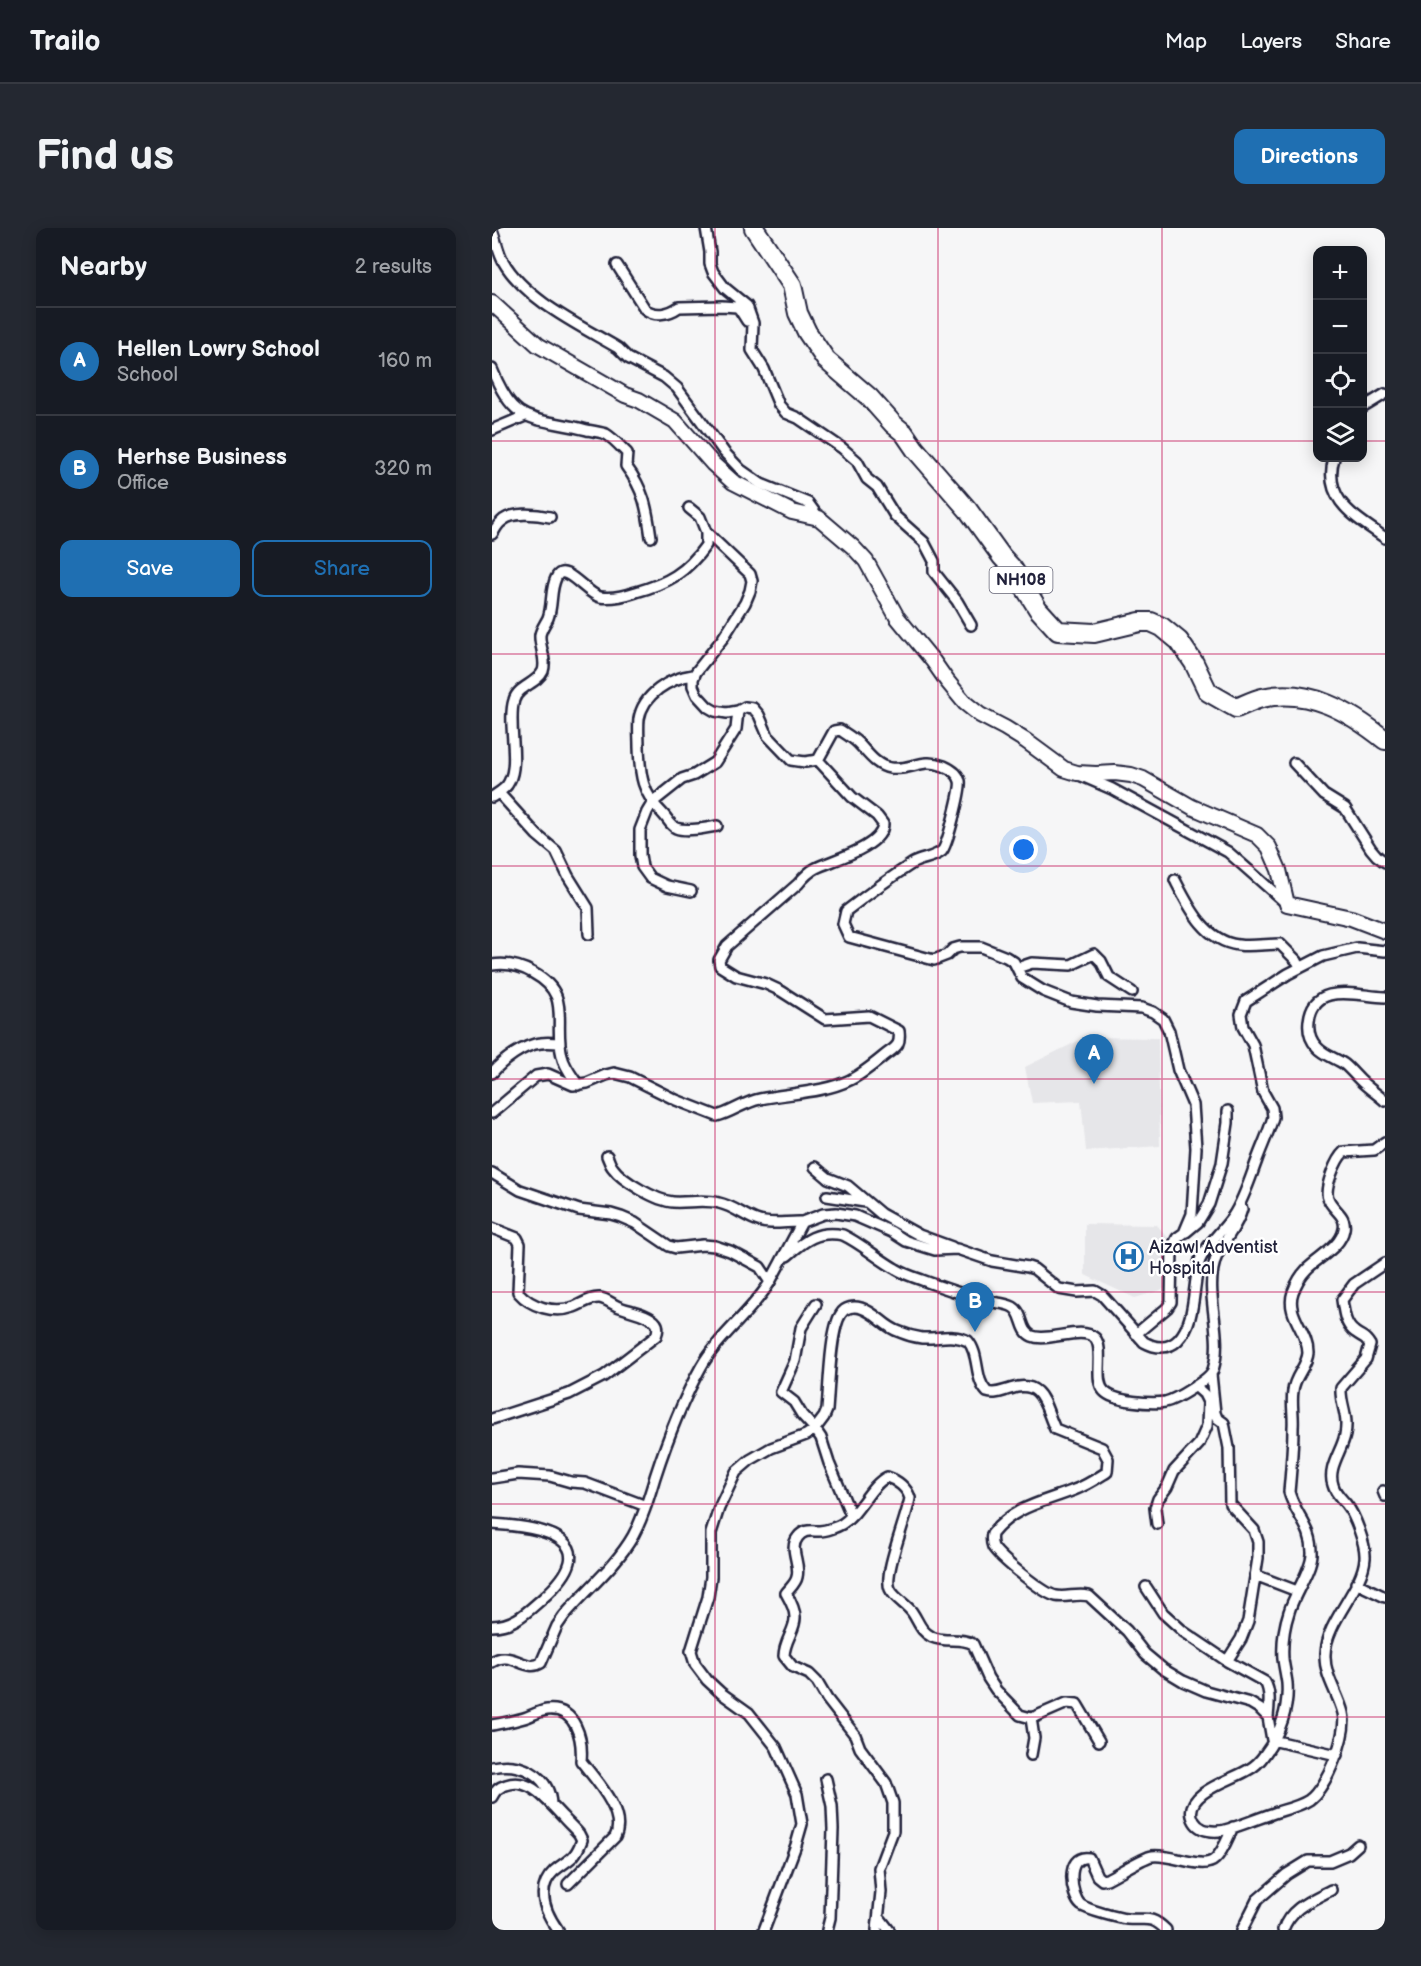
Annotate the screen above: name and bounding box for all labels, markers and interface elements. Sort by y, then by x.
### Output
text: Trailo [30,25,101,58]
text: Map [1165,29,1207,54]
text: Layers [1240,29,1302,54]
text: Share [1335,29,1391,54]
button: Directions [1234,129,1385,184]
text: Find us [36,131,174,182]
map controls [1313,246,1367,462]
button: + [1313,246,1367,300]
text: Nearby [60,252,147,283]
text: 2 results [355,255,432,279]
button: − [1313,300,1367,354]
text: Hellen Lowry School [117,336,320,363]
text: A [73,349,86,373]
text: 160 m [378,349,432,373]
button: locate [1313,354,1367,408]
text: School [117,363,178,387]
button: layers [1313,408,1367,462]
text: Herhse Business [117,444,287,471]
text: B [72,457,87,481]
text: 320 m [374,457,432,481]
text: Office [117,471,169,495]
button: Save [60,540,240,597]
button: Share [252,540,432,597]
road number: NH108 [990,567,1052,593]
your location [1009,835,1038,864]
pin: A [1074,1034,1114,1084]
place label: Aizawl Adventist Hospital [1149,1237,1279,1279]
hospital icon: Aizawl Adventist Hospital [1112,1241,1144,1273]
pin: B [956,1282,994,1332]

